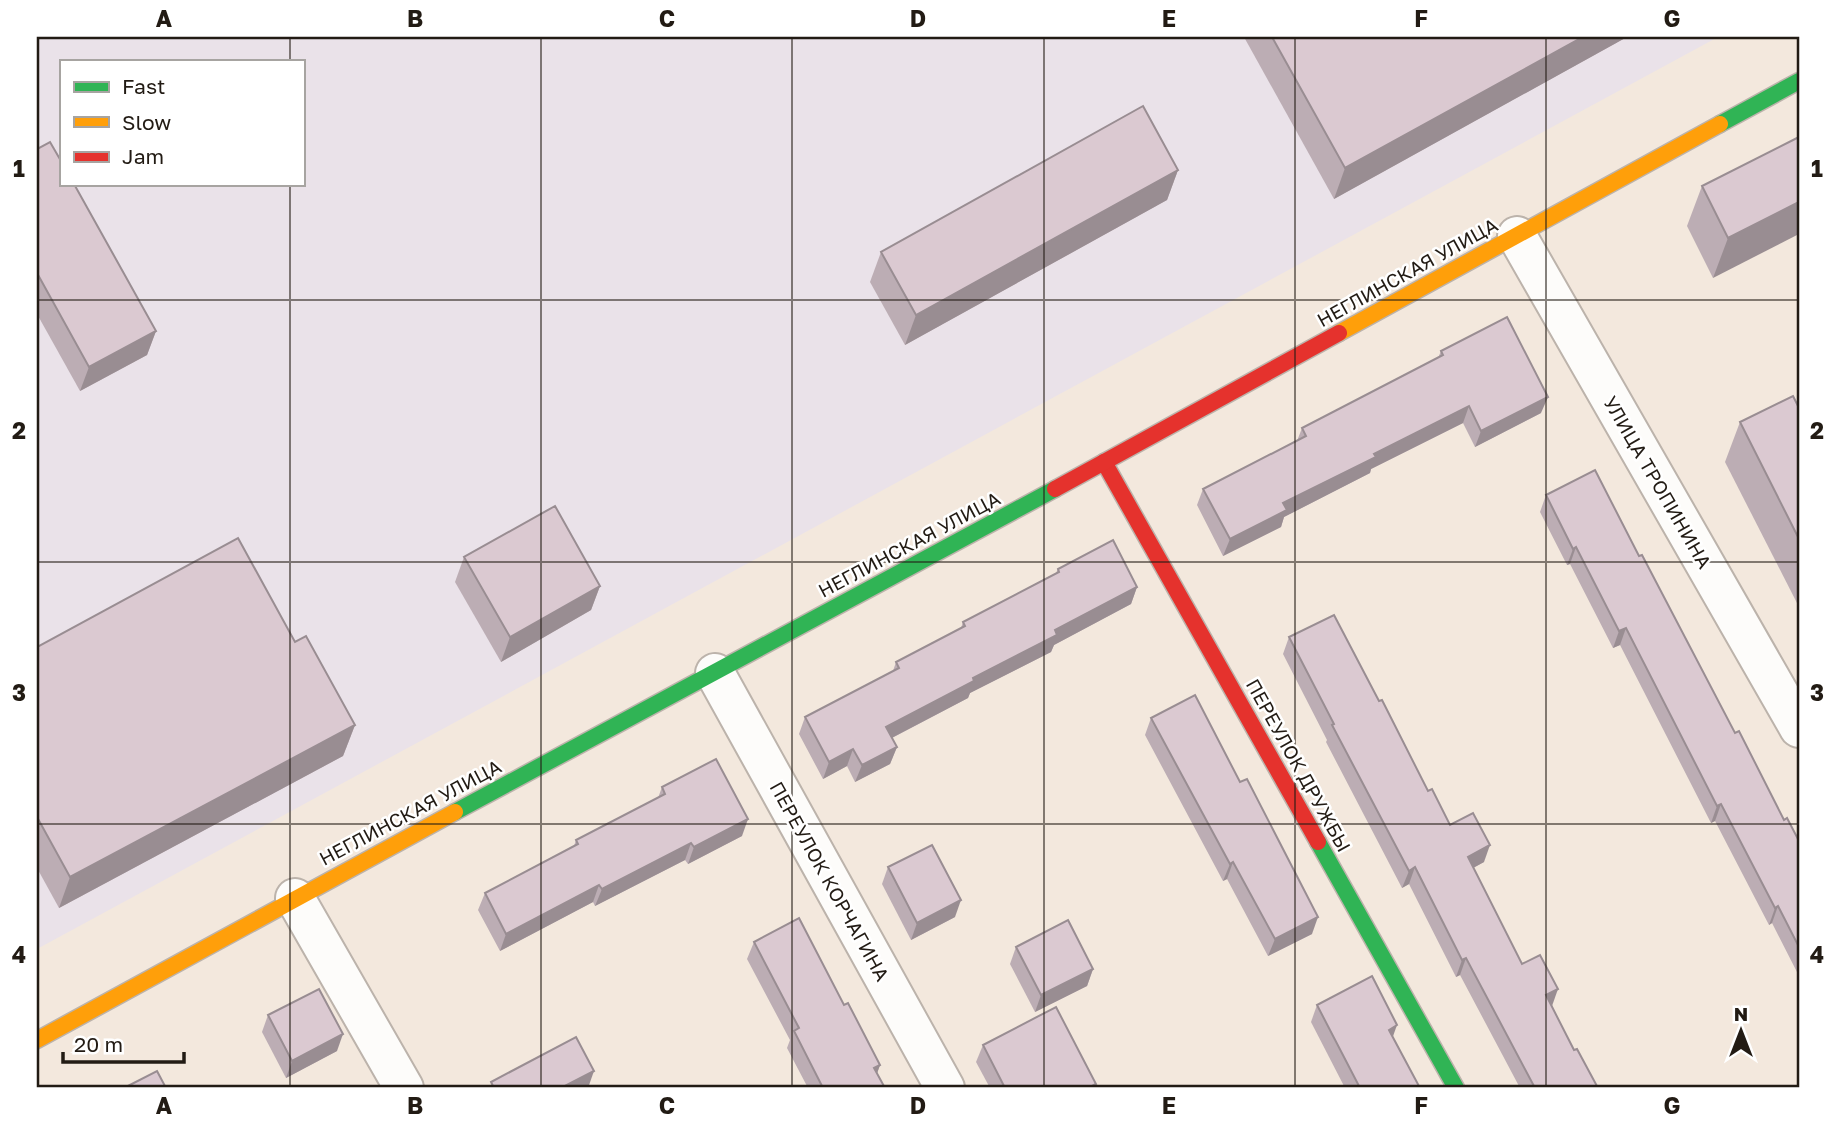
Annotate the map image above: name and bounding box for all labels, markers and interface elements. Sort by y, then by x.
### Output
text: A [156,4,173,32]
text: B [407,4,423,32]
text: C [659,4,675,32]
text: D [910,4,926,32]
text: E [1162,4,1176,32]
text: F [1414,4,1428,32]
text: G [1664,4,1680,32]
legend [60,60,304,186]
text: Fast [122,73,165,99]
text: Slow [122,109,171,135]
text: Jam [122,143,164,169]
text: 1 [13,154,25,182]
text: 1 [1811,154,1823,182]
street label: НЕГЛИНСКАЯ УЛИЦА [1313,213,1502,331]
street label: УЛИЦА ТРОПИНИНА [1599,392,1717,573]
text: 2 [12,416,26,444]
text: 2 [1810,416,1824,444]
street label: НЕГЛИНСКАЯ УЛИЦА [814,486,1004,602]
street label: ПЕРЕУЛОК ДРУЖБЫ [1242,675,1356,855]
text: 3 [12,678,26,706]
text: 3 [1810,678,1824,706]
street label: НЕГЛИНСКАЯ УЛИЦА [315,754,505,870]
street label: ПЕРЕУЛОК КОРЧАГИНА [766,777,895,985]
text: 4 [12,940,26,968]
text: 4 [1810,940,1824,968]
north arrow [1706,996,1776,1066]
text: N [1734,1002,1748,1025]
scale bar [63,1020,184,1064]
text: 20 m [74,1031,123,1057]
text: A [156,1091,173,1119]
text: B [407,1091,423,1119]
text: C [659,1091,675,1119]
text: D [910,1091,926,1119]
text: E [1162,1091,1176,1119]
text: F [1414,1091,1428,1119]
text: G [1664,1091,1680,1119]

